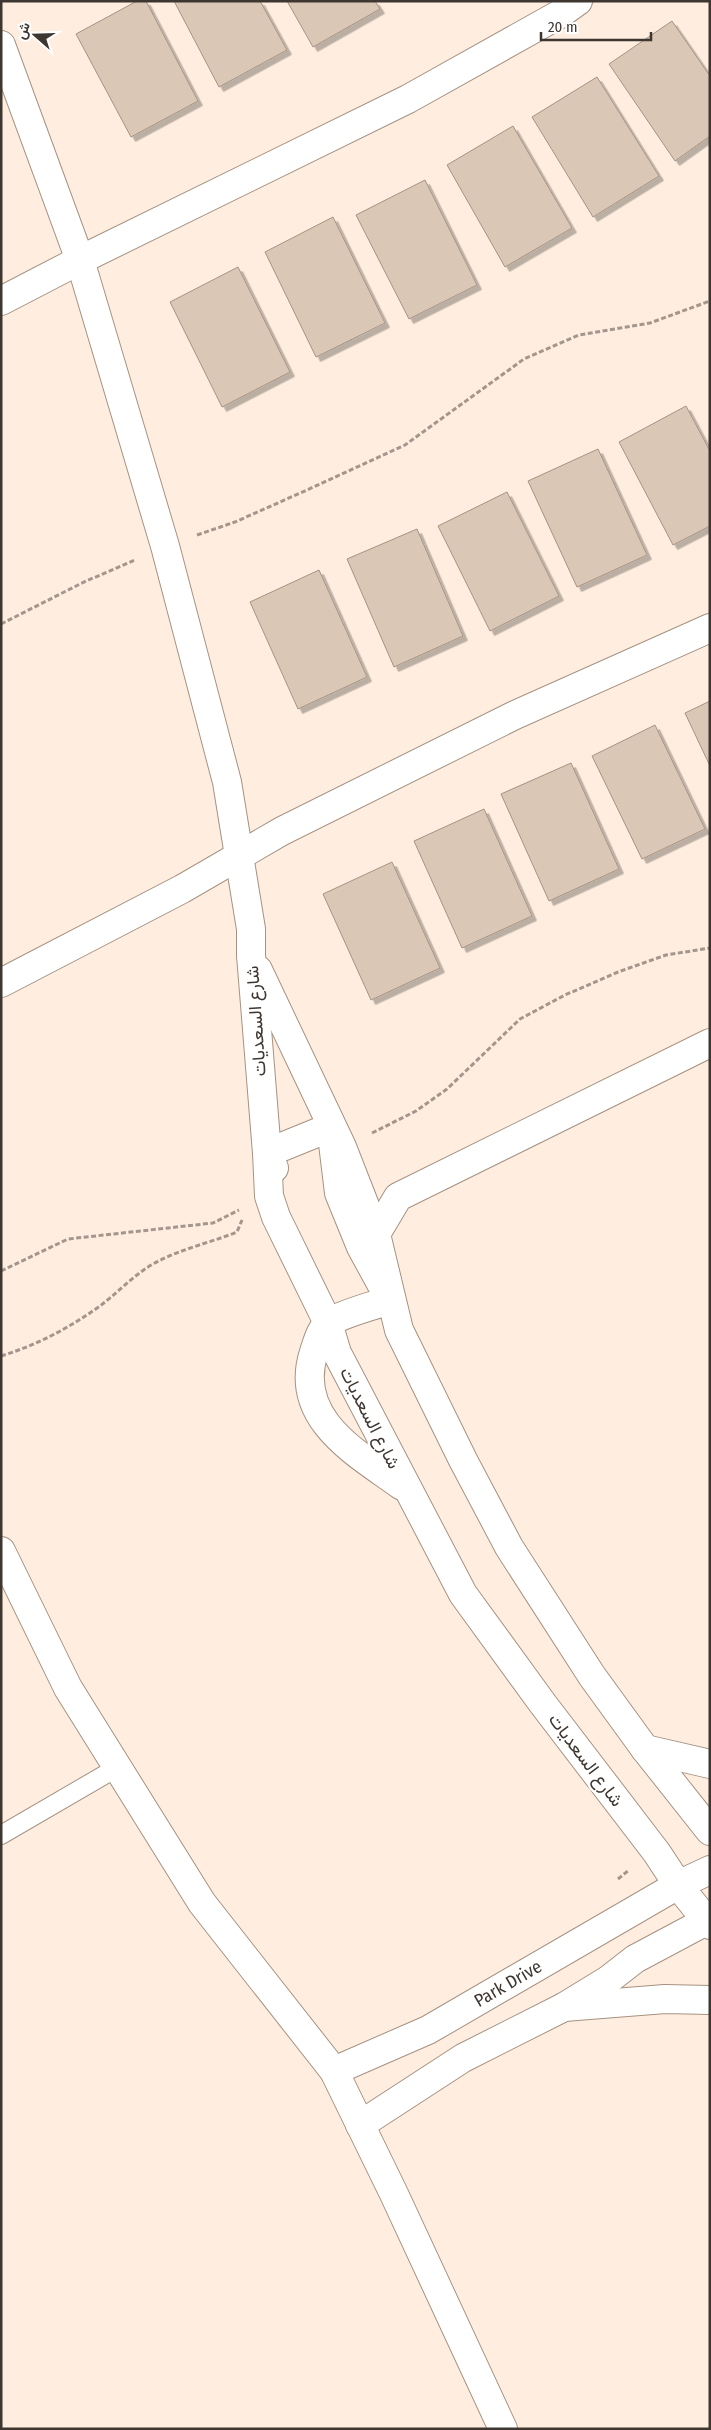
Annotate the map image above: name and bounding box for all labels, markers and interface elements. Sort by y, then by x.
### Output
north arrow [10,10,60,60]
scale bar [541,10,651,42]
text: 20 m [548,18,578,36]
text: ش [12,20,34,42]
street label: شارع السعديات [241,965,272,1077]
street label: شارع السعديات [334,1364,405,1473]
street label: شارع السعديات [543,1709,628,1812]
street label: Park Drive [470,1955,546,2012]

